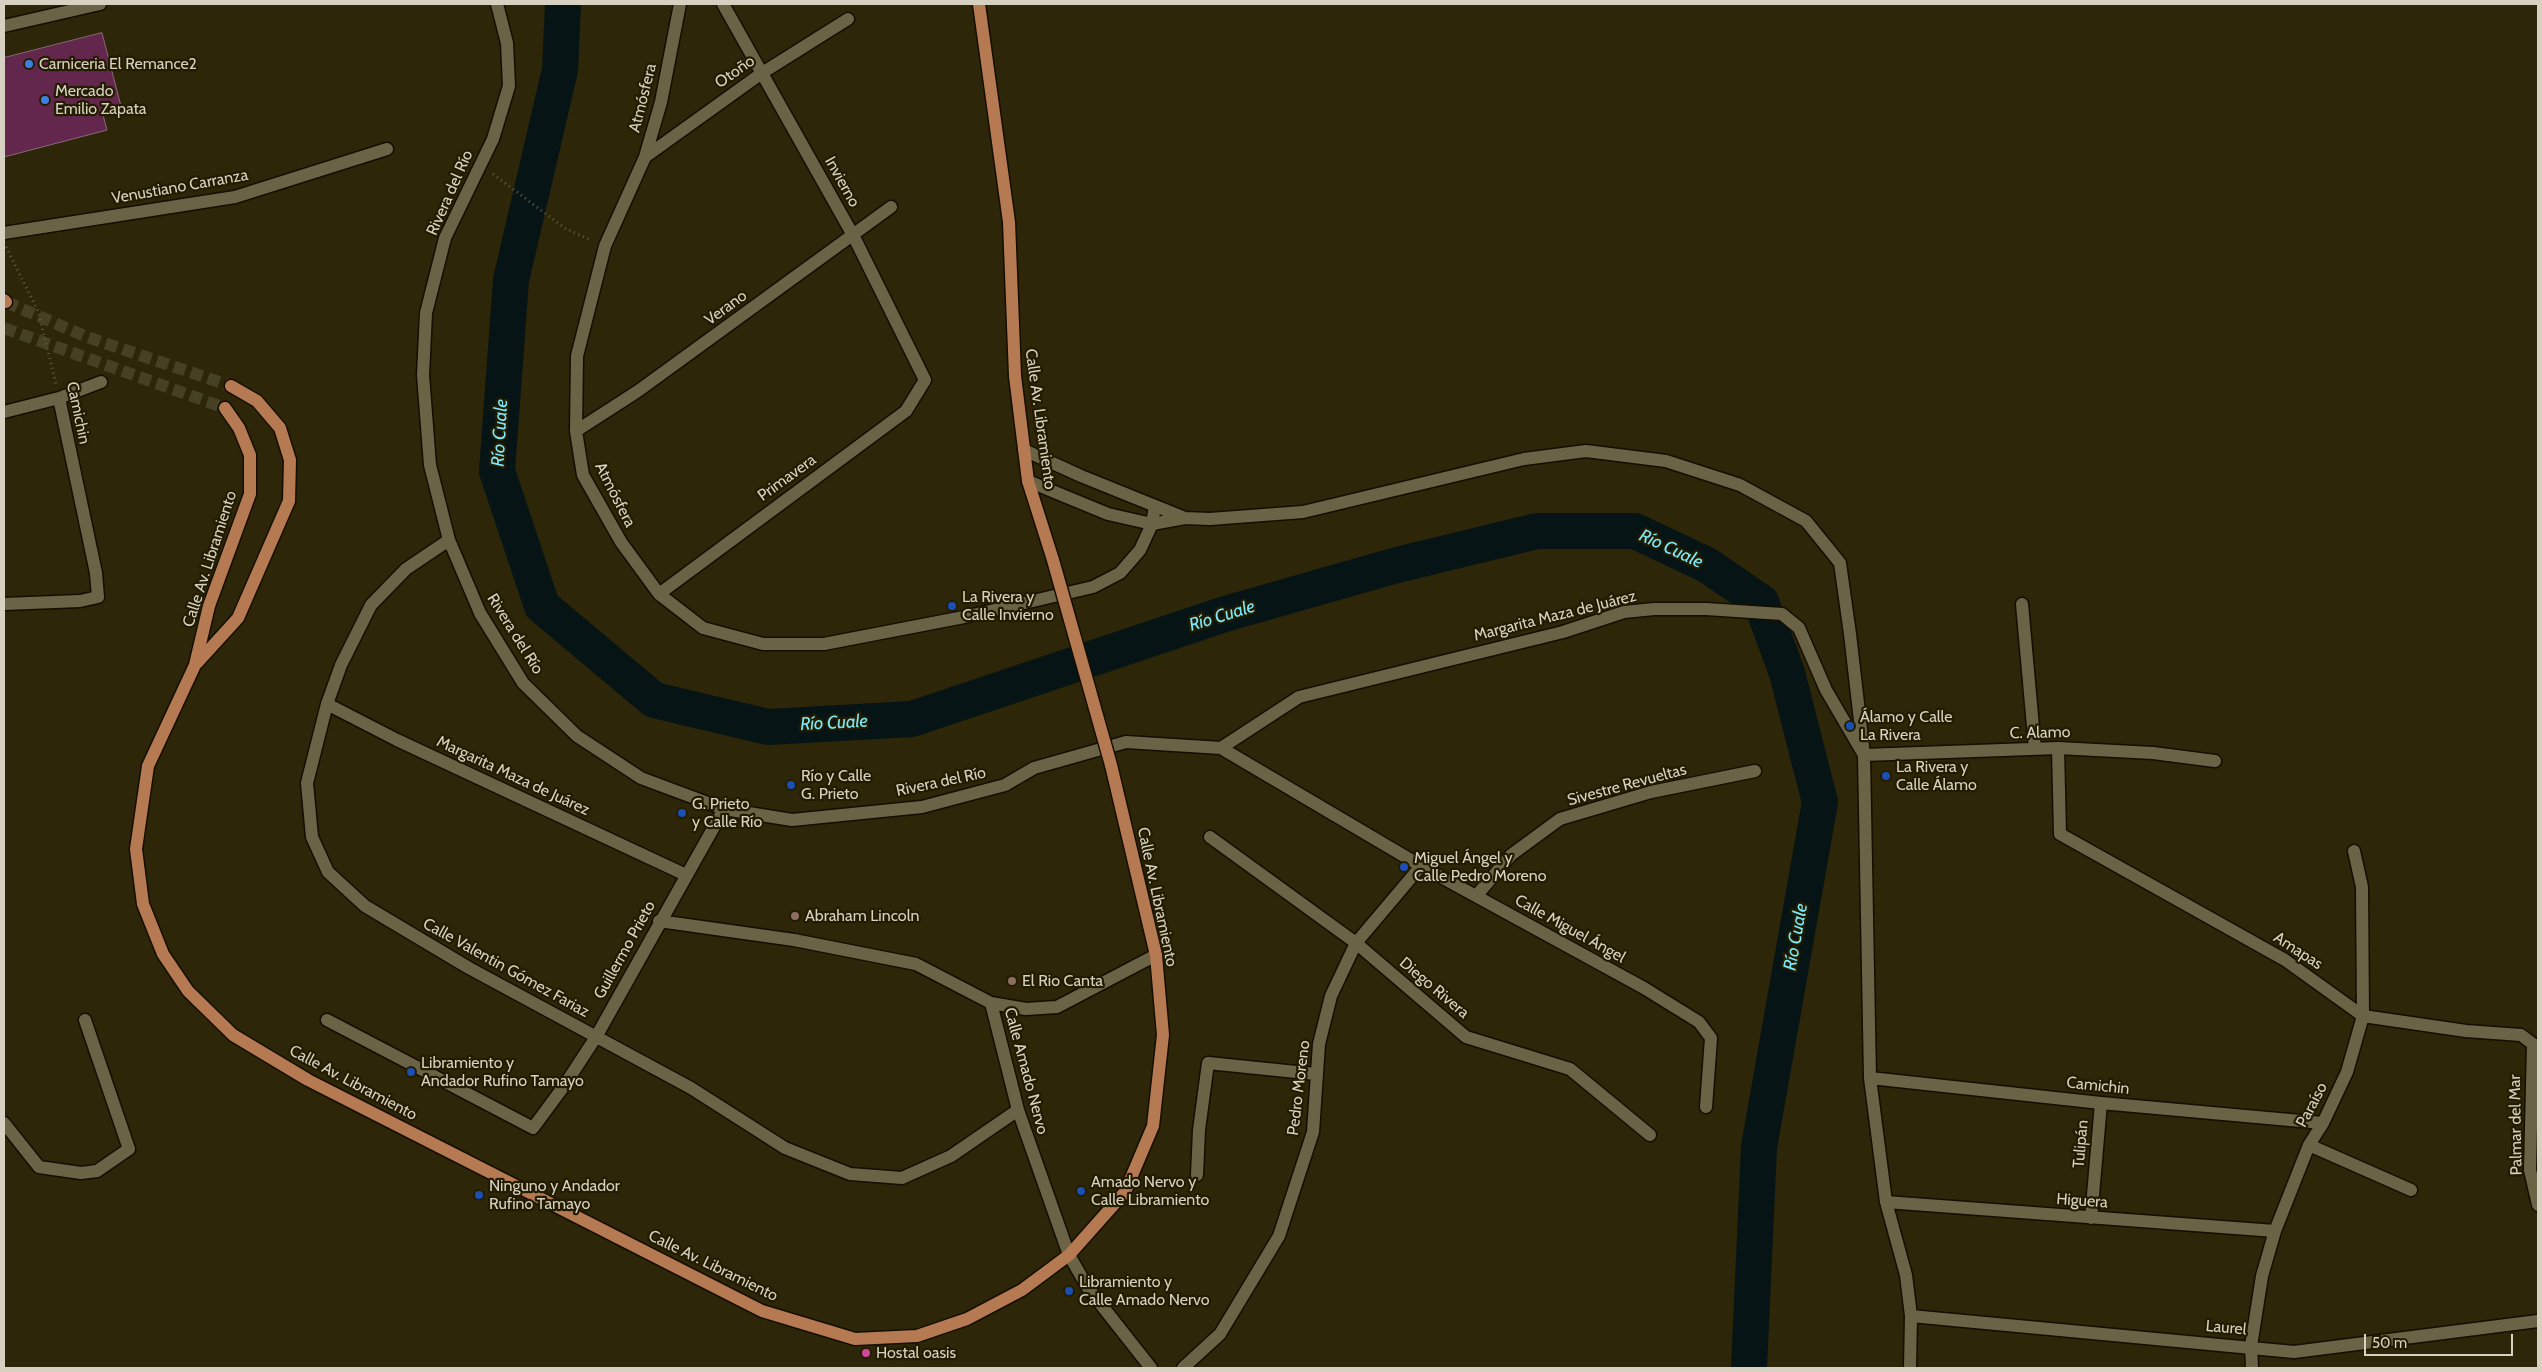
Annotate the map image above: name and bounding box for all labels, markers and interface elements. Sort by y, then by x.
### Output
street label: Otoño [711,51,759,93]
place label: Carniceria El Remance2 [39,54,197,74]
marker: Carniceria El Remance2 [23,58,35,70]
street label: Atmósfera [625,62,661,134]
place label: Mercado Emilio Zapata [55,81,147,119]
marker: Mercado Emilio Zapata [39,94,51,106]
street label: Rivera del Río [423,147,477,239]
street label: Invierno [820,153,864,211]
street label: Venustiano Carranza [110,166,250,208]
street label: Verano [701,286,751,330]
street label: Calle Av. Libramiento [1021,347,1059,491]
street label: Camichin [62,380,94,446]
water label: Río Cuale [487,399,513,467]
street label: Primavera [754,450,820,506]
street label: Atmósfera [591,459,639,531]
street label: Calle Av. Libramiento [179,489,241,629]
water label: Río Cuale [1636,525,1706,573]
street label: Margarita Maza de Juárez [1472,586,1638,646]
place label: La Rivera y Calle Invierno [962,587,1054,625]
street label: Rivera del Río [483,590,547,678]
water label: Río Cuale [1186,596,1258,636]
marker: La Rivera y Calle Invierno [946,600,958,612]
place label: Álamo y Calle La Rivera [1860,707,1953,745]
water label: Río Cuale [800,710,868,736]
marker: Álamo y Calle La Rivera [1844,720,1856,732]
street label: C. Alamo [2009,723,2071,743]
street label: Margarita Maza de Juárez [433,732,593,820]
place label: La Rivera y Calle Álamo [1896,757,1977,795]
street label: Sivestre Revueltas [1565,760,1689,810]
street label: Rivera del Río [894,763,988,801]
place label: Río y Calle G. Prieto [801,766,871,804]
marker: La Rivera y Calle Álamo [1880,770,1892,782]
marker: Río y Calle G. Prieto [785,779,797,791]
place label: G. Prieto y Calle Río [692,794,762,832]
marker: G. Prieto y Calle Río [676,807,688,819]
street label: Calle Av. Libramiento [1133,826,1181,968]
place label: Miguel Ángel y Calle Pedro Moreno [1414,848,1546,886]
marker: Miguel Ángel y Calle Pedro Moreno [1398,861,1410,873]
street label: Calle Miguel Ángel [1511,891,1629,967]
street label: Guillermo Prieto [590,898,660,1002]
water label: Río Cuale [1779,902,1813,972]
place label: Abraham Lincoln [805,906,919,926]
marker: Abraham Lincoln [789,910,801,922]
street label: Calle Valentin Gómez Fariaz [419,914,593,1022]
street label: Amapas [2270,928,2326,974]
street label: Diego Rivera [1395,953,1473,1023]
place label: El Rio Canta [1022,971,1103,991]
marker: El Rio Canta [1006,975,1018,987]
street label: Calle Amado Nervo [1000,1006,1052,1136]
street label: Pedro Moreno [1284,1039,1314,1137]
street label: Calle Av. Libramiento [286,1041,420,1125]
place label: Libramiento y Andador Rufino Tamayo [421,1053,584,1091]
marker: Libramiento y Andador Rufino Tamayo [405,1066,417,1078]
street label: Camichin [2066,1073,2130,1099]
street label: Palmar del Mar [2506,1074,2526,1176]
street label: Paraíso [2292,1079,2332,1131]
street label: Tulipán [2069,1119,2093,1169]
place label: Amado Nervo y Calle Libramiento [1091,1172,1209,1210]
place label: Ninguno y Andador Rufino Tamayo [489,1176,620,1214]
marker: Amado Nervo y Calle Libramiento [1075,1185,1087,1197]
marker: Ninguno y Andador Rufino Tamayo [473,1189,485,1201]
street label: Higuera [2056,1190,2108,1212]
street label: Calle Av. Libramiento [645,1226,781,1306]
place label: Libramiento y Calle Amado Nervo [1079,1272,1209,1310]
marker: Libramiento y Calle Amado Nervo [1063,1285,1075,1297]
street label: Laurel [2205,1317,2247,1339]
scale bar [2367,1324,2516,1356]
text: 50 m [2372,1334,2407,1352]
place label: Hostal oasis [876,1343,956,1363]
marker: Hostal oasis [860,1347,872,1359]

